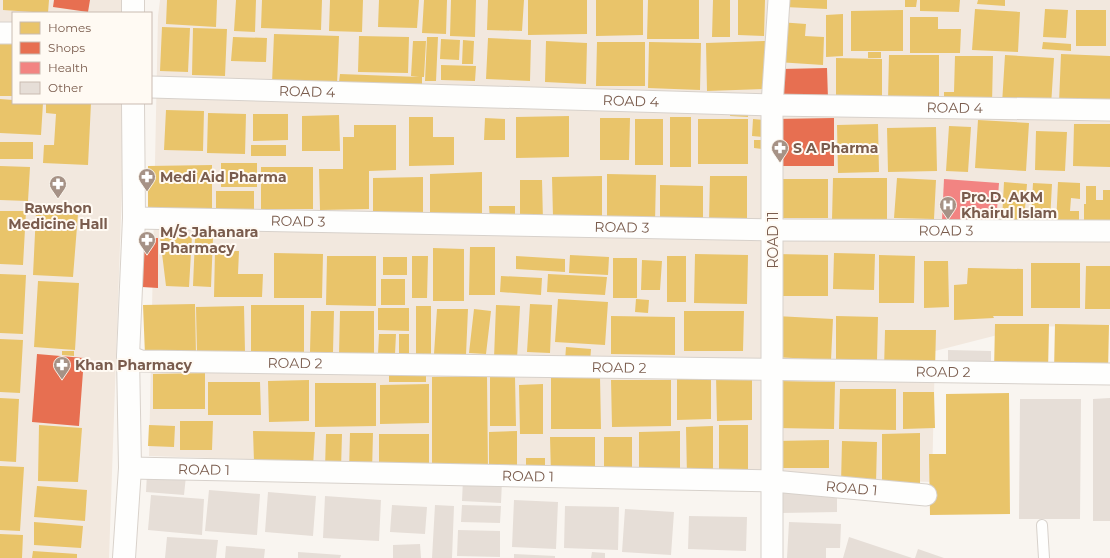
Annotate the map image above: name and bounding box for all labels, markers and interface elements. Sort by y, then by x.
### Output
legend [12,12,152,104]
text: Homes [48,20,91,35]
text: Shops [48,40,85,55]
text: Health [48,60,88,75]
text: Other [48,80,83,95]
street label: ROAD 4 [279,82,336,101]
street label: ROAD 4 [602,91,660,111]
street label: ROAD 4 [926,98,984,117]
pharmacy icon: S A Pharma [770,138,790,163]
place label: S A Pharma [793,139,878,157]
pharmacy icon: Medi Aid Pharma [137,167,157,192]
place label: Medi Aid Pharma [160,168,287,186]
pharmacy icon: Rawshon Medicine Hall [48,174,68,199]
place label: Pro.D. AKM Khairul Islam [961,188,1057,222]
hospital icon: Pro.D. AKM Khairul Islam [938,195,958,220]
place label: Rawshon Medicine Hall [8,199,108,233]
street label: ROAD 11 [764,211,782,269]
street label: ROAD 3 [270,212,326,231]
street label: ROAD 3 [594,218,650,237]
street label: ROAD 3 [918,221,973,240]
place label: M/S Jahanara Pharmacy [160,223,258,257]
pharmacy icon: M/S Jahanara Pharmacy [137,230,157,255]
street label: ROAD 2 [267,354,323,372]
pharmacy icon: Khan Pharmacy [52,355,72,380]
place label: Khan Pharmacy [75,356,193,374]
street label: ROAD 2 [591,358,647,377]
street label: ROAD 2 [915,362,971,381]
street label: ROAD 1 [178,460,230,479]
street label: ROAD 1 [502,467,554,486]
street label: ROAD 1 [825,477,878,500]

